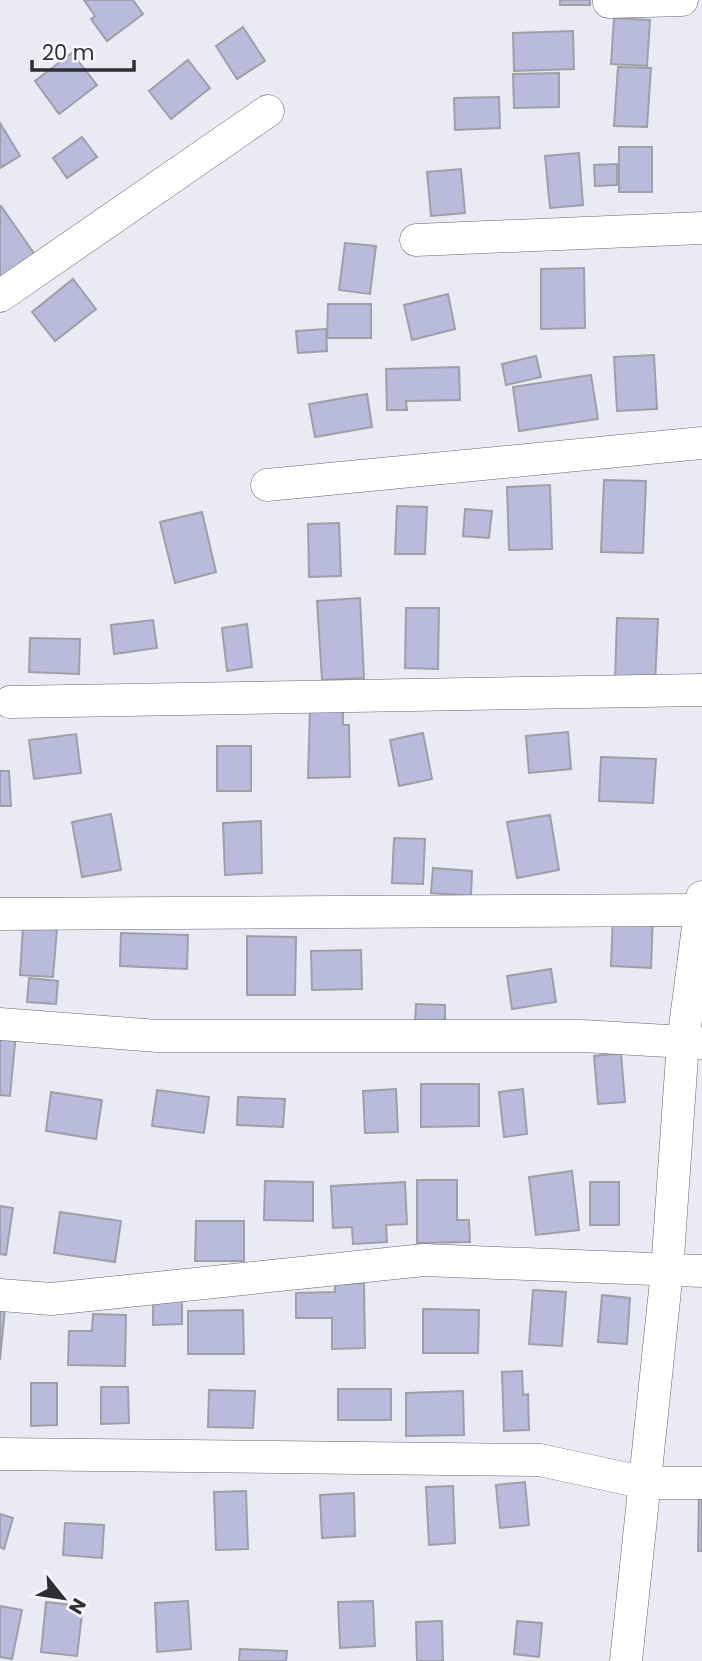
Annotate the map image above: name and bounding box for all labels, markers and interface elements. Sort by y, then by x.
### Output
scale bar [32,28,133,72]
text: 20 m [42,38,95,67]
north arrow [28,1563,98,1633]
text: N [62,1593,93,1619]

